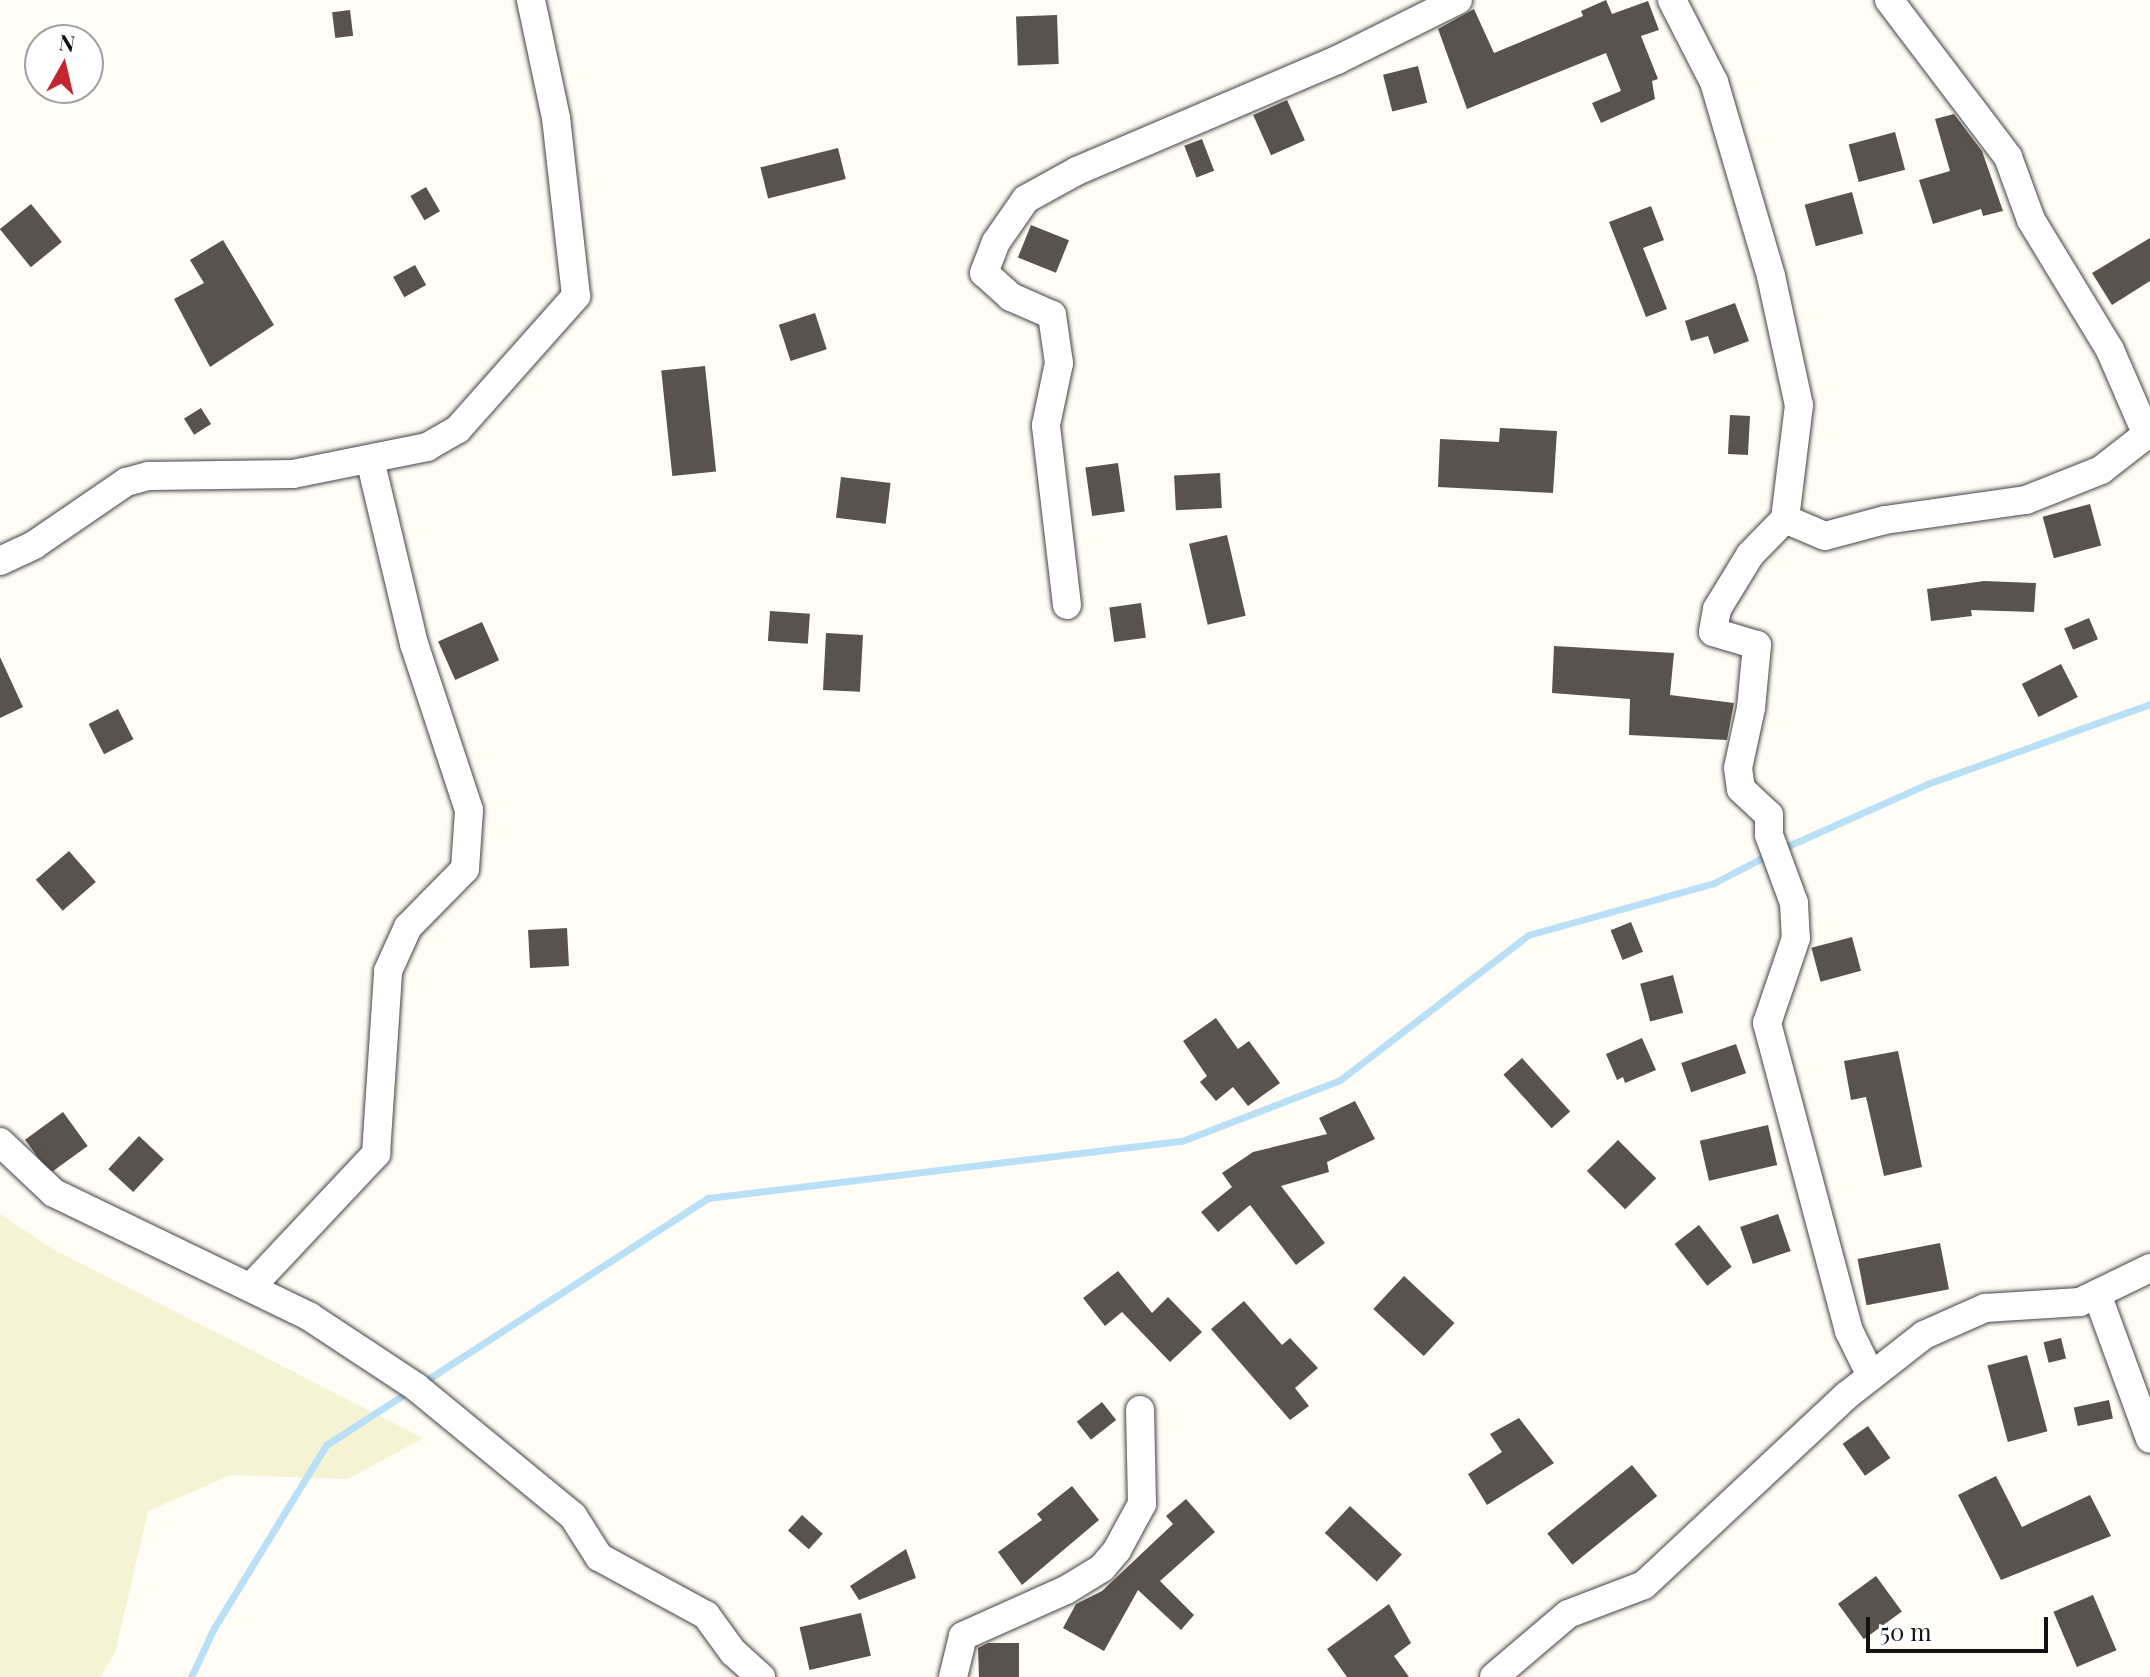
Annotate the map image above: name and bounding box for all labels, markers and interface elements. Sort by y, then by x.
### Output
north arrow [24,24,104,104]
text: N [57,26,77,58]
scale bar [1870,1601,2052,1651]
text: 50 m [1880,1615,1932,1647]

